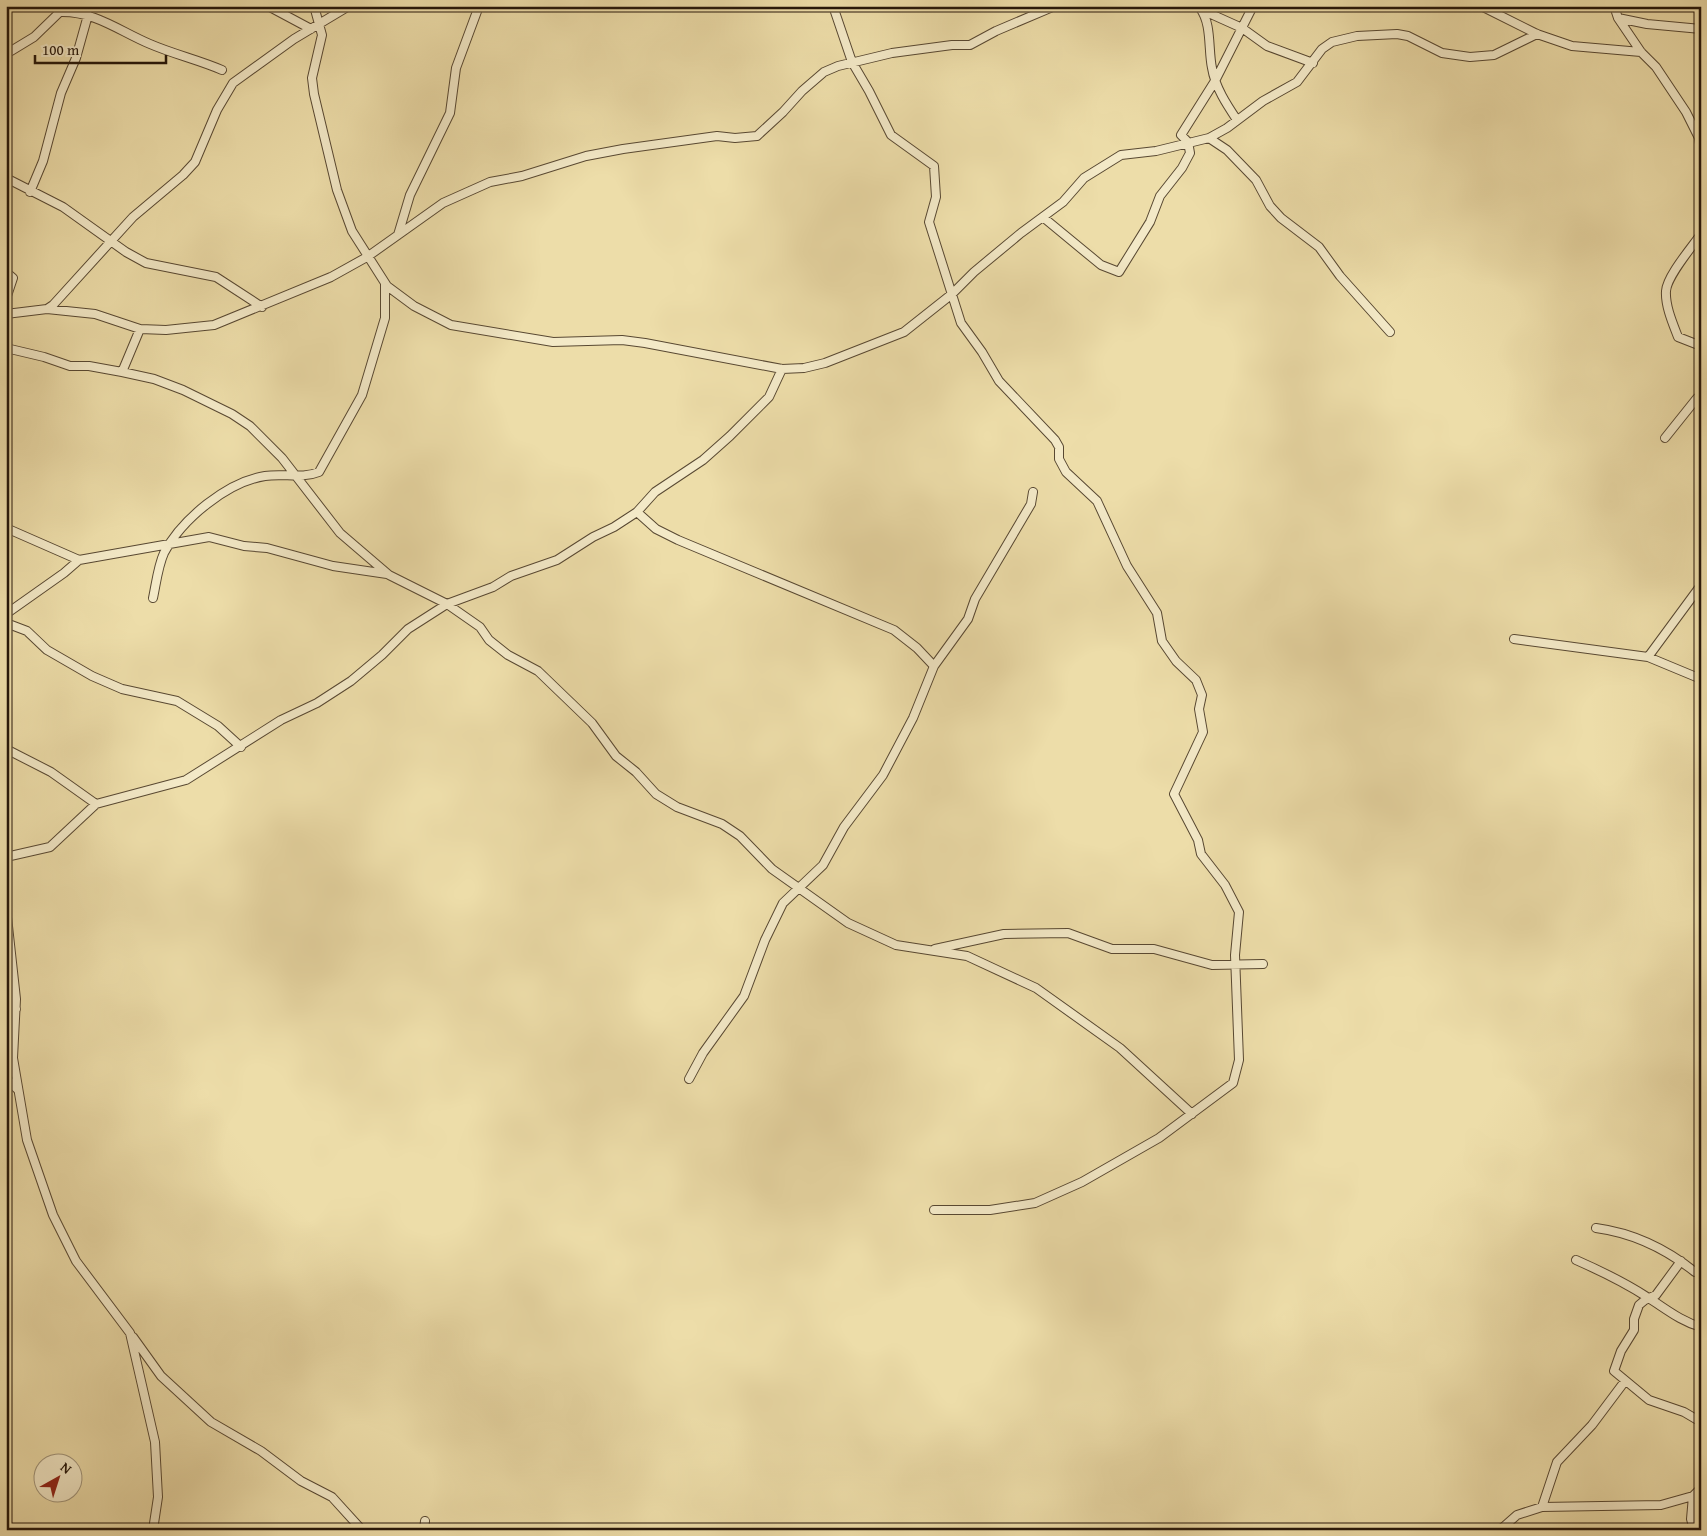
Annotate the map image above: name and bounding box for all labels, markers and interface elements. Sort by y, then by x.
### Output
scale bar [35,32,166,64]
text: 100 m [42,39,80,60]
north arrow [32,1454,82,1504]
text: N [56,1457,77,1479]

